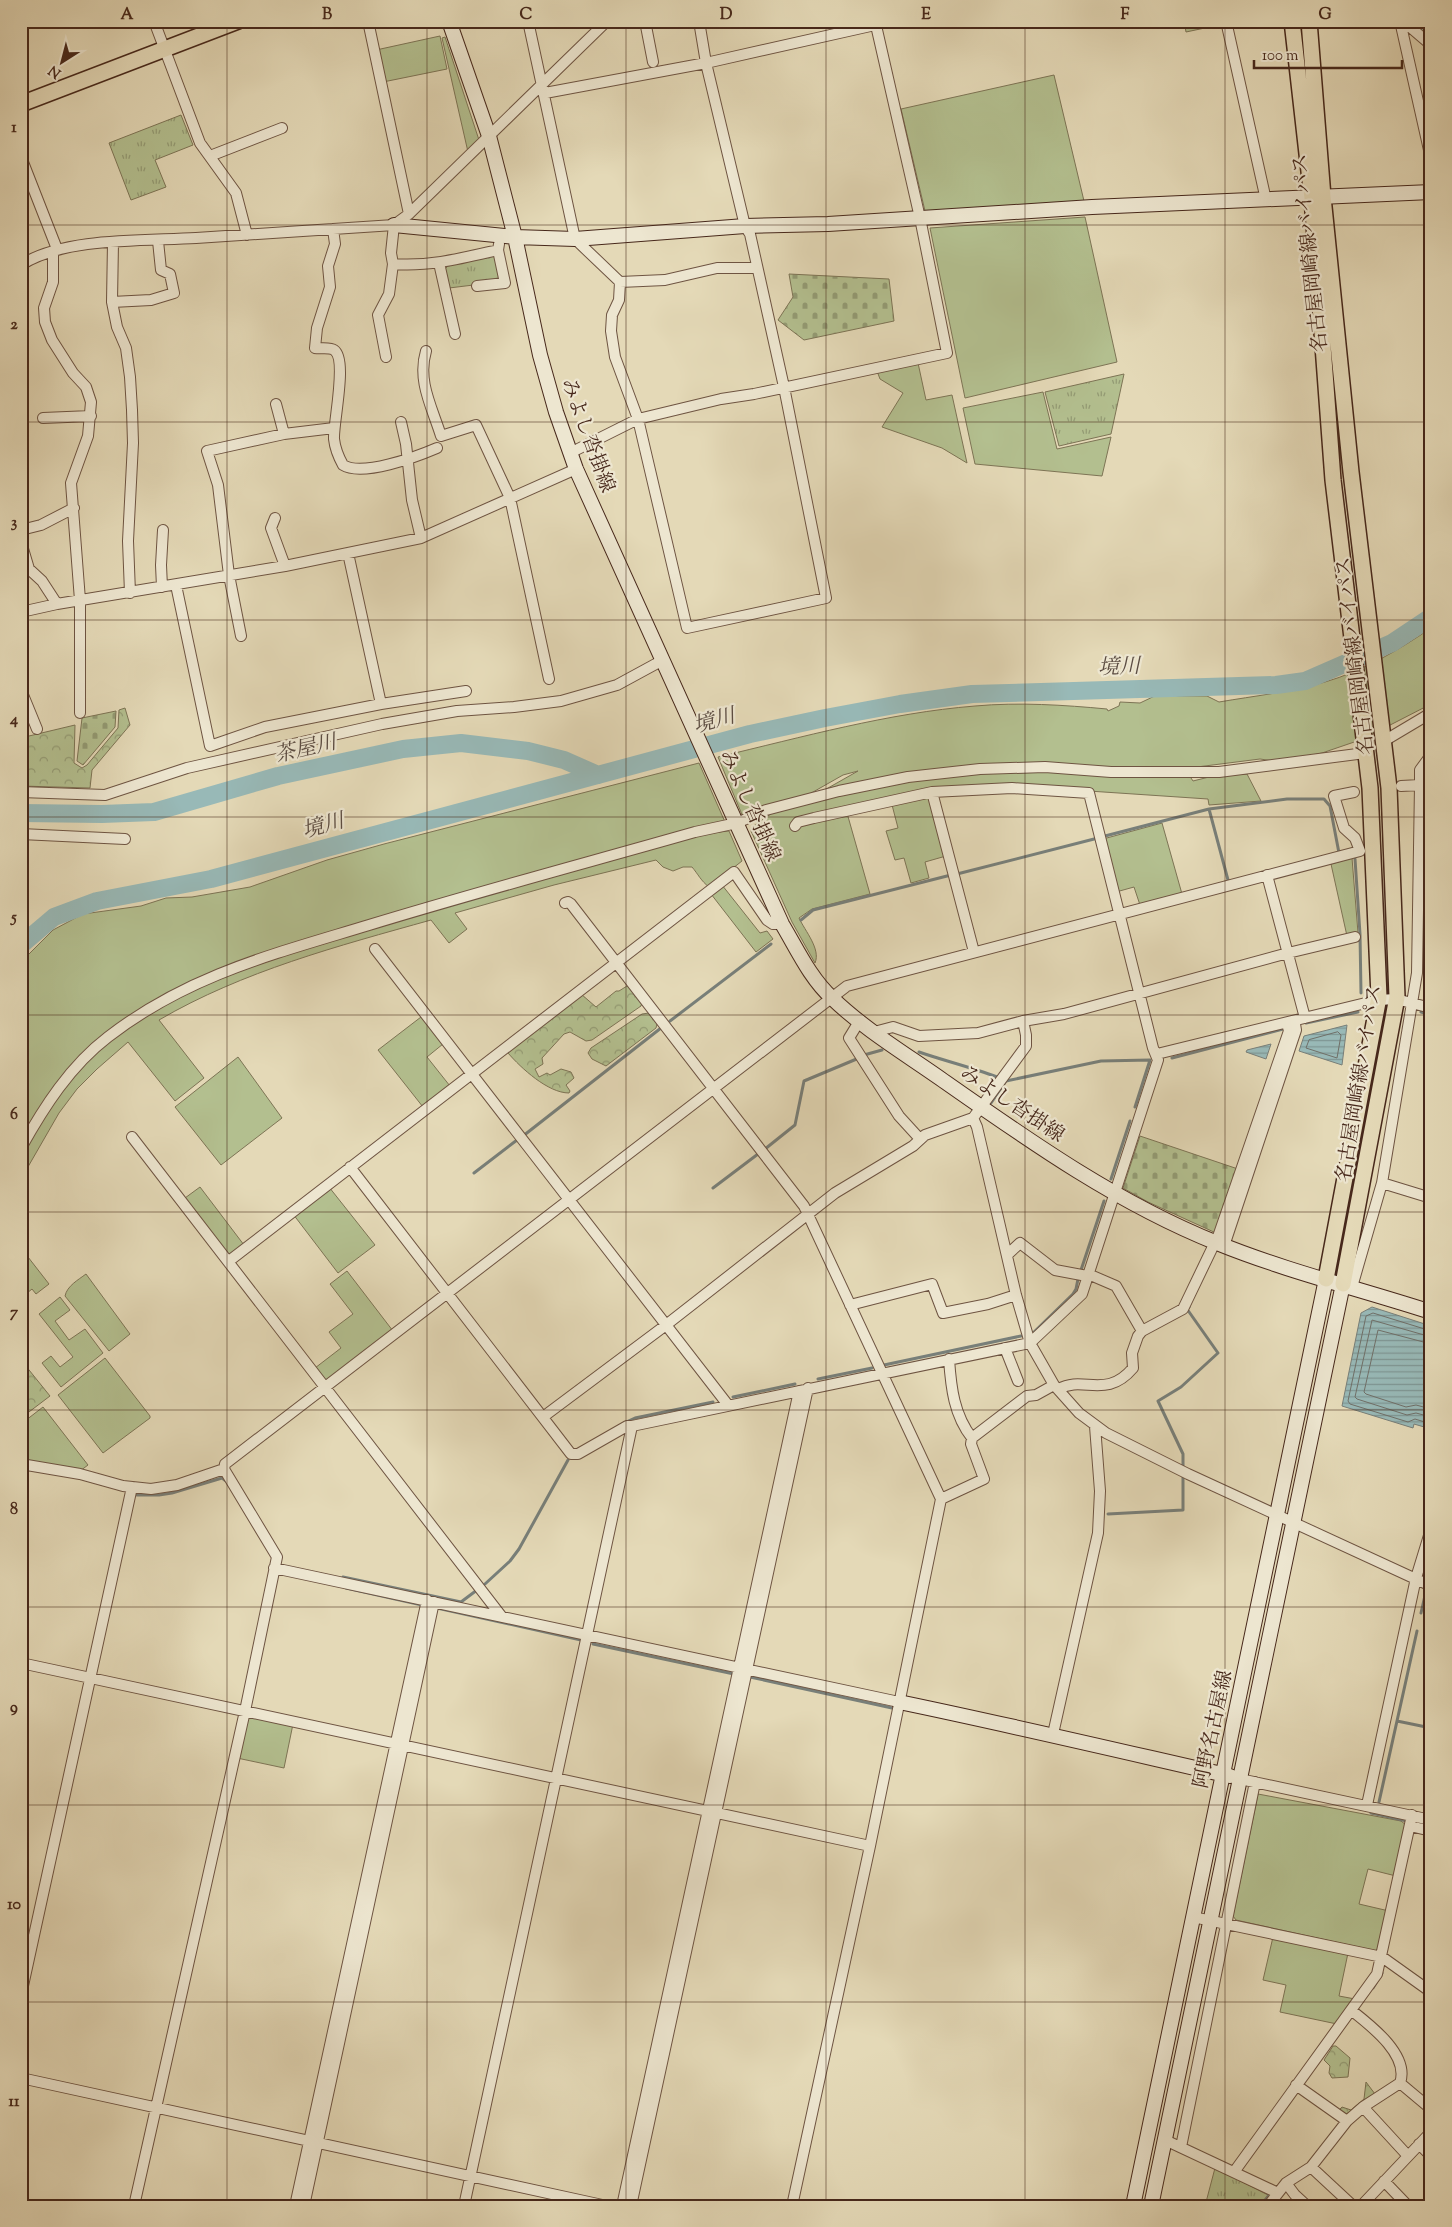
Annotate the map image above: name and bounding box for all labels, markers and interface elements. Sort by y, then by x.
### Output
text: A [121,4,134,27]
text: B [322,4,332,27]
text: C [520,4,533,27]
text: D [720,4,733,27]
text: E [921,4,931,27]
text: F [1121,4,1130,27]
text: G [1318,4,1332,27]
north arrow [38,38,88,88]
scale bar [1254,38,1402,70]
text: 100 m [1262,46,1299,67]
text: N [45,60,66,82]
text: 1 [11,117,17,140]
street label: 名古屋岡崎線バイパス [1287,152,1336,354]
text: 2 [10,314,18,337]
street label: みよし沓掛線 [553,375,621,497]
text: 3 [11,512,18,535]
street label: 名古屋岡崎線バイパス [1330,555,1383,757]
water label: 境川 [1098,652,1143,684]
water label: 境川 [690,701,741,742]
text: 4 [9,709,18,732]
water label: 茶屋川 [271,728,341,772]
street label: みよし沓掛線 [711,745,786,867]
water label: 境川 [299,806,350,847]
text: 5 [9,907,17,930]
street label: 名古屋岡崎線バイパス [1331,983,1390,1184]
street label: みよし沓掛線 [954,1059,1069,1151]
text: 6 [10,1104,18,1127]
text: 7 [10,1302,19,1325]
text: 8 [10,1499,18,1522]
street label: 阿野名古屋線 [1188,1668,1241,1791]
text: 9 [10,1697,18,1720]
text: 10 [7,1894,21,1917]
text: 11 [9,2091,20,2114]

